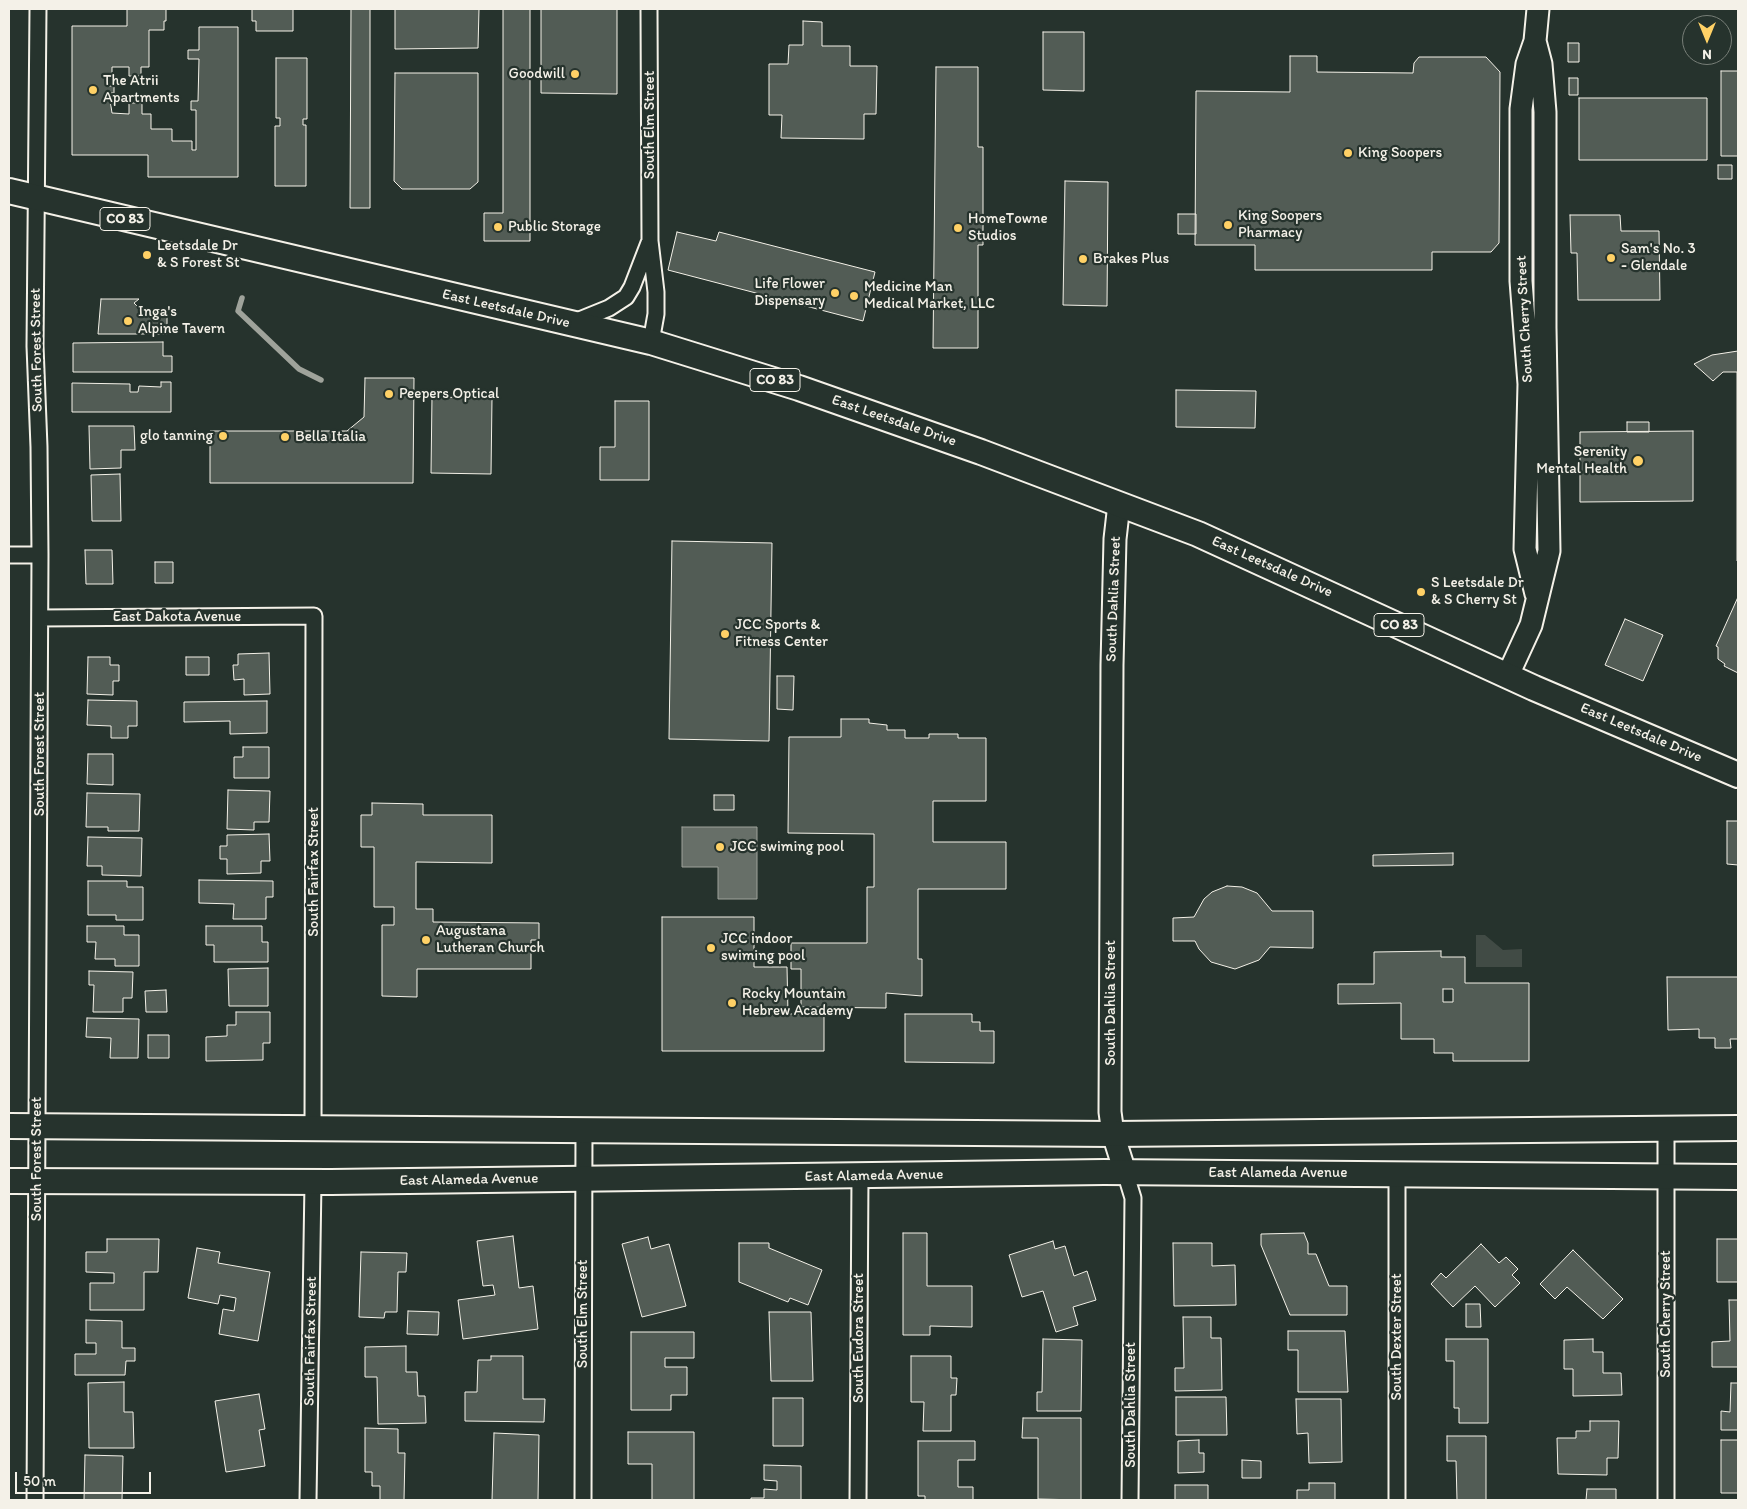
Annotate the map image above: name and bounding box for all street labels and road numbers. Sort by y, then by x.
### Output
street label: South Elm Street [641,71,659,179]
road number: CO 83 [100,208,150,230]
street label: South Cherry Street [1513,255,1537,383]
street label: East Leetsdale Drive [440,286,572,332]
street label: South Forest Street [27,288,47,412]
road number: CO 83 [750,368,800,392]
street label: East Leetsdale Drive [829,391,959,451]
street label: East Leetsdale Drive [1209,532,1335,602]
street label: South Dahlia Street [1103,536,1125,662]
street label: East Dakota Avenue [113,608,241,626]
road number: CO 83 [1374,614,1424,636]
street label: South Forest Street [31,692,49,816]
street label: East Leetsdale Drive [1577,699,1705,767]
street label: South Fairfax Street [305,807,323,937]
street label: South Dahlia Street [1102,940,1120,1066]
street label: South Forest Street [28,1097,46,1221]
street label: East Alameda Avenue [1209,1164,1347,1182]
street label: East Alameda Avenue [804,1166,944,1186]
street label: East Alameda Avenue [399,1170,539,1190]
street label: South Cherry Street [1657,1250,1675,1378]
street label: South Elm Street [574,1260,592,1368]
street label: South Eudora Street [850,1273,868,1403]
street label: South Dexter Street [1388,1273,1406,1401]
street label: South Fairfax Street [301,1276,321,1406]
street label: South Dahlia Street [1122,1342,1140,1468]

